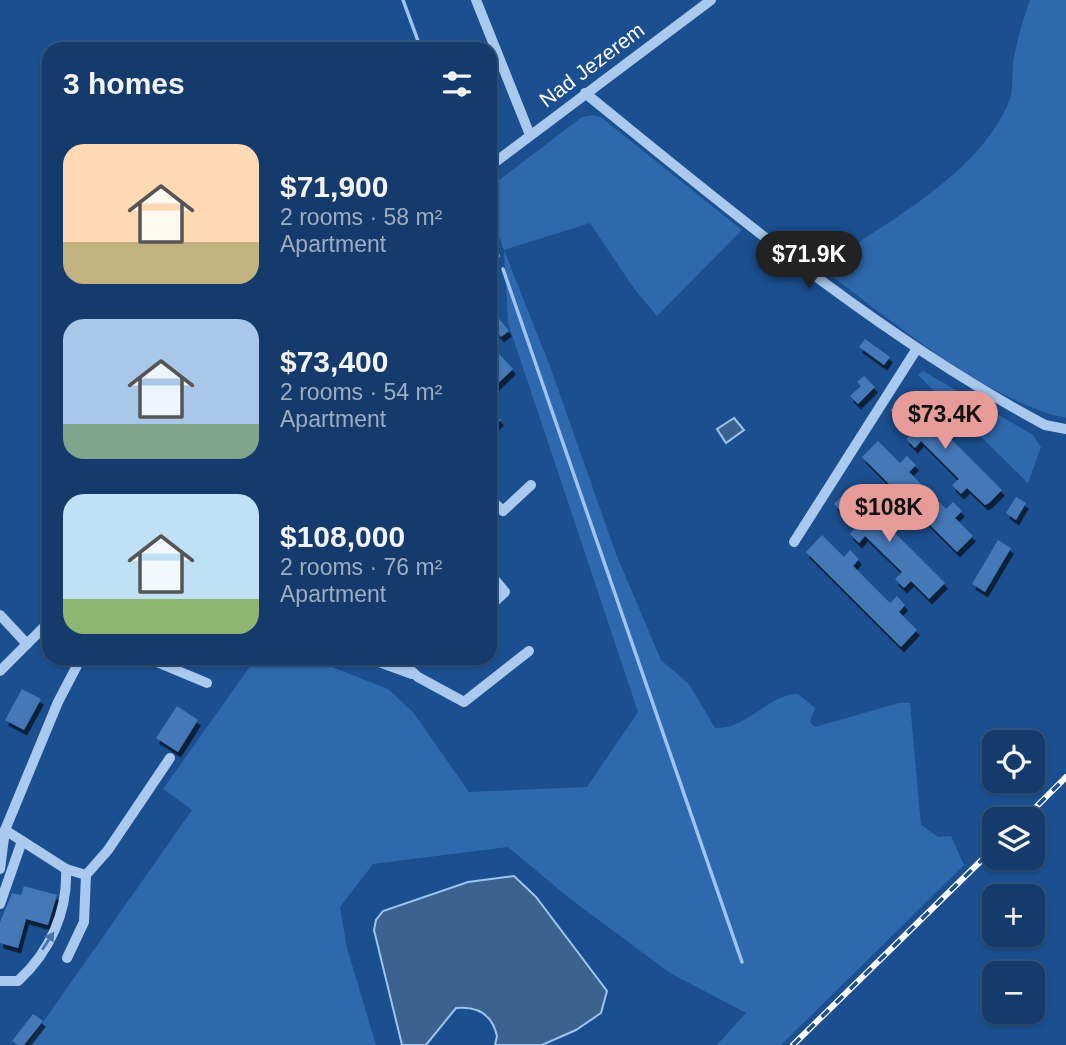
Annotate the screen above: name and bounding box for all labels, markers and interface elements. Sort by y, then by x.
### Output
street label: Nad Jezerem [535,18,648,111]
icon: filters [438,65,476,103]
text: 3 homes [63,67,185,100]
text: $71,900 [280,170,388,203]
icon: home [119,172,203,256]
text: 2 rooms · 58 m² [280,204,442,230]
text: Apartment [280,231,386,257]
pin: $71.9K [752,232,866,291]
text: $71.9K [772,241,846,267]
text: $73,400 [280,345,388,378]
icon: home [119,347,203,431]
text: 2 rooms · 54 m² [280,379,442,405]
pin: $73.4K [888,392,1002,451]
text: $73.4K [908,401,982,427]
text: Apartment [280,406,386,432]
pin: $108K [840,484,938,544]
text: $108K [855,494,923,520]
text: $108,000 [280,520,405,553]
icon: home [119,522,203,606]
text: 2 rooms · 76 m² [280,554,442,580]
text: Apartment [280,581,386,607]
map controls [982,730,1045,1024]
button: locate [982,730,1045,793]
button: layers [982,807,1045,870]
button: + [982,884,1045,947]
one-way arrow [41,932,54,951]
button: − [982,961,1045,1024]

